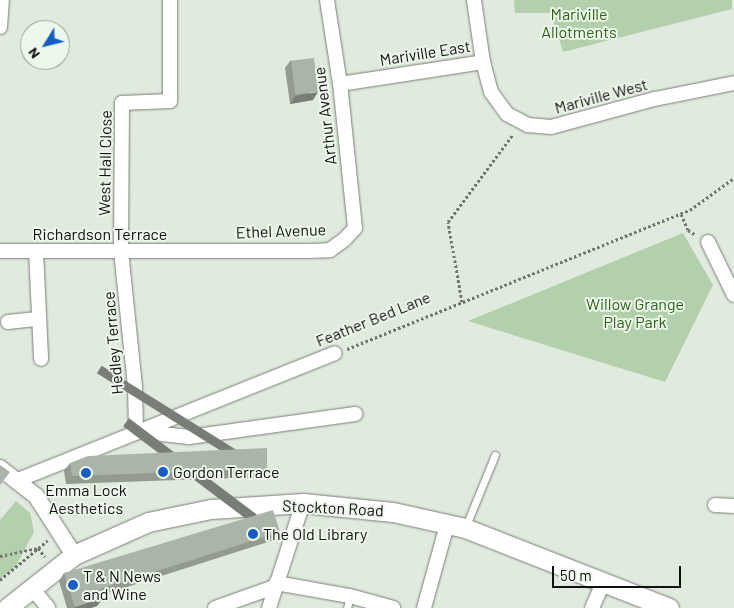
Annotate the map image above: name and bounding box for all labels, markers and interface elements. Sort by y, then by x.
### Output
park label: Mariville Allotments [541,4,617,42]
north arrow [20,20,70,70]
street label: Mariville East [378,36,472,70]
text: N [24,45,43,62]
street label: Arthur Avenue [309,66,341,166]
street label: Mariville West [552,74,650,118]
street label: West Hall Close [94,110,116,216]
street label: Ethel Avenue [236,220,326,242]
street label: Richardson Terrace [33,224,167,244]
street label: Feather Bed Lane [313,287,433,351]
street label: Hedley Terrace [99,291,127,395]
park label: Willow Grange Play Park [586,294,684,332]
place label: Gordon Terrace [173,462,280,482]
marker: Gordon Terrace [157,466,169,478]
marker: Emma Lock Aesthetics [80,467,92,479]
place label: Emma Lock Aesthetics [45,480,127,518]
street label: Stockton Road [282,496,384,520]
place label: The Old Library [263,524,367,544]
marker: The Old Library [247,528,259,540]
scale bar [554,556,683,588]
place label: T & N News and Wine [83,566,161,604]
text: 50 m [560,566,592,584]
marker: T & N News and Wine [67,579,79,591]

